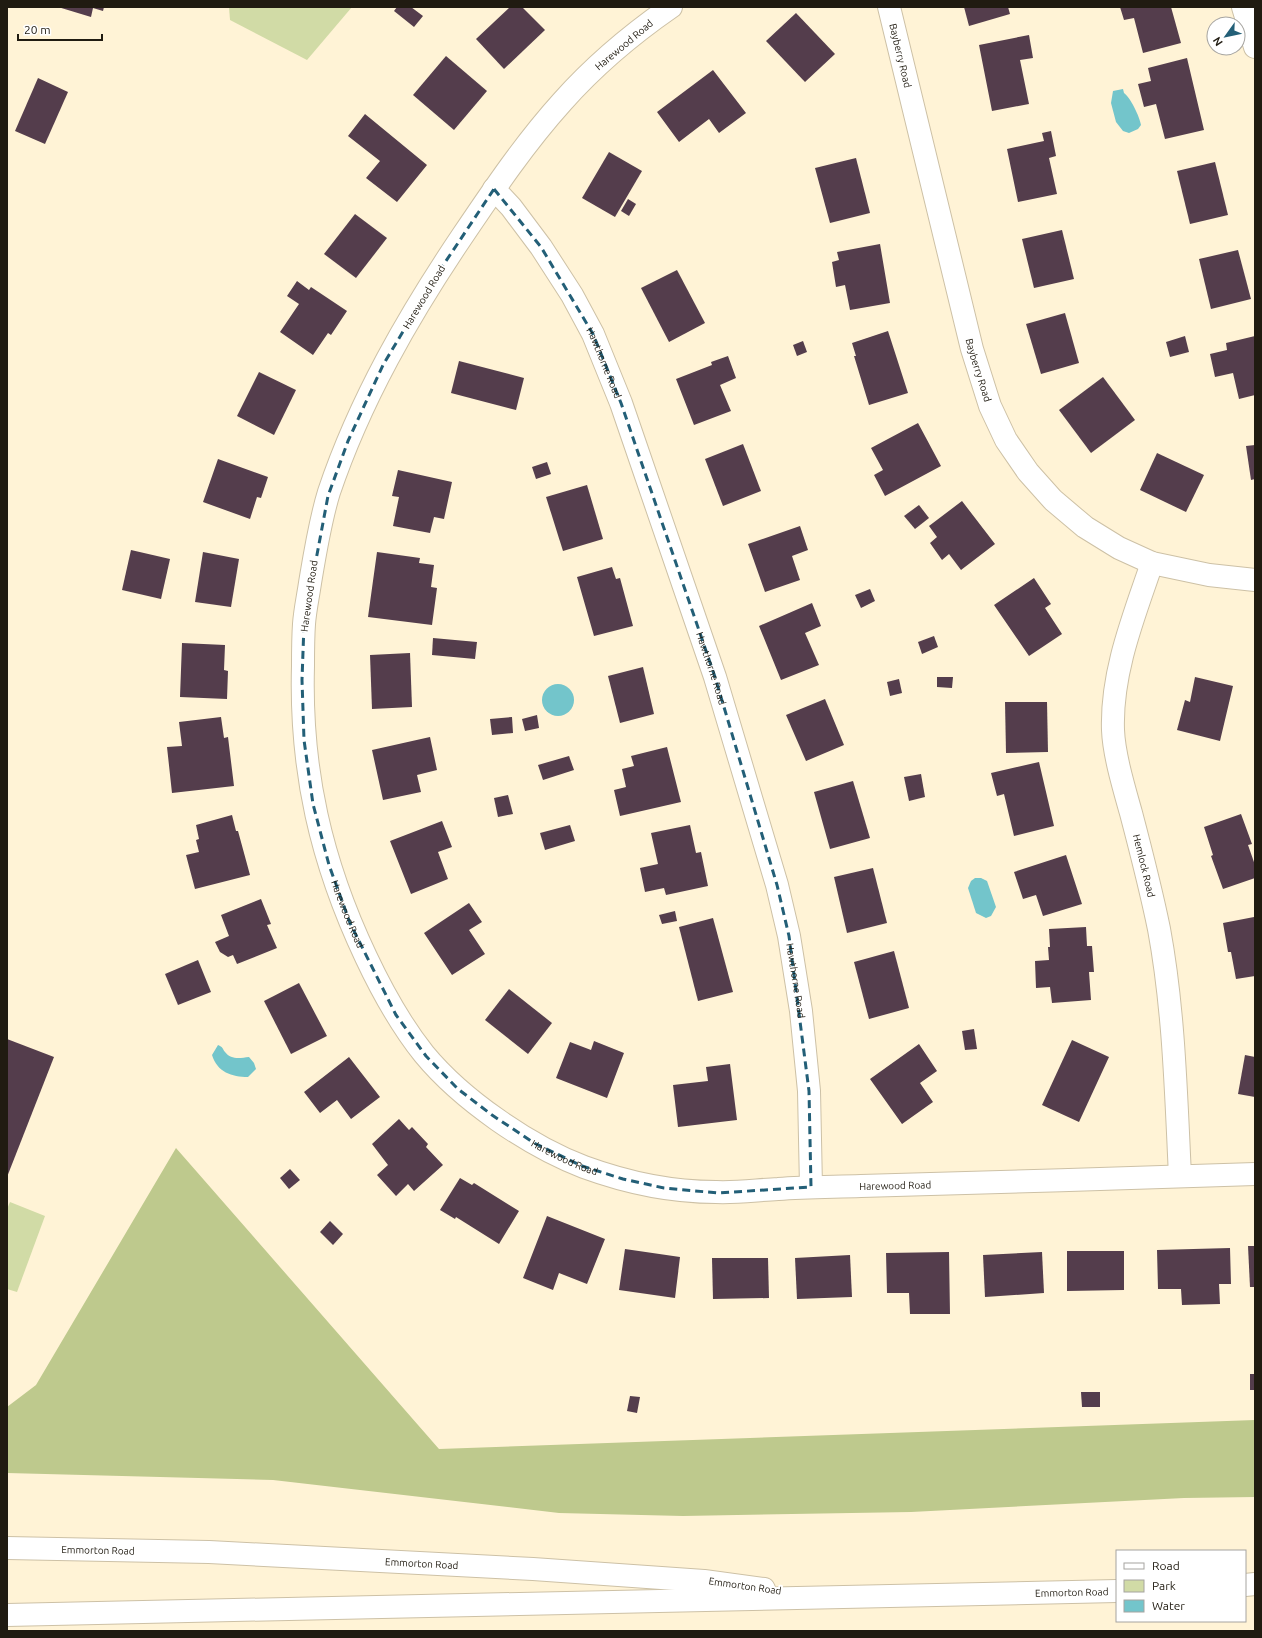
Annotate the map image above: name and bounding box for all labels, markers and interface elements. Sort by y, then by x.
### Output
scale bar [18,16,102,42]
north arrow [1206,16,1246,56]
street label: Harewood Road [593,18,655,72]
street label: Bayberry Road [888,22,914,89]
text: 20 m [24,23,51,36]
text: N [1210,35,1225,48]
street label: Harewood Road [401,263,447,331]
street label: Hawthorne Road [585,325,624,400]
street label: Bayberry Road [964,337,994,403]
street label: Harewood Road [299,559,319,632]
street label: Hawthorne Road [694,631,728,706]
street label: Hemlock Road [1131,833,1157,899]
street label: Harewood Road [330,879,367,950]
street label: Hawthorne Road [785,942,807,1019]
street label: Harewood Road [529,1137,599,1177]
street label: Harewood Road [859,1179,931,1192]
street label: Emmorton Road [61,1544,135,1556]
legend [1116,1550,1246,1622]
street label: Emmorton Road [385,1556,459,1571]
text: Road [1152,1559,1180,1572]
street label: Emmorton Road [708,1575,782,1597]
text: Park [1152,1579,1176,1592]
street label: Emmorton Road [1035,1586,1109,1598]
text: Water [1152,1599,1185,1612]

